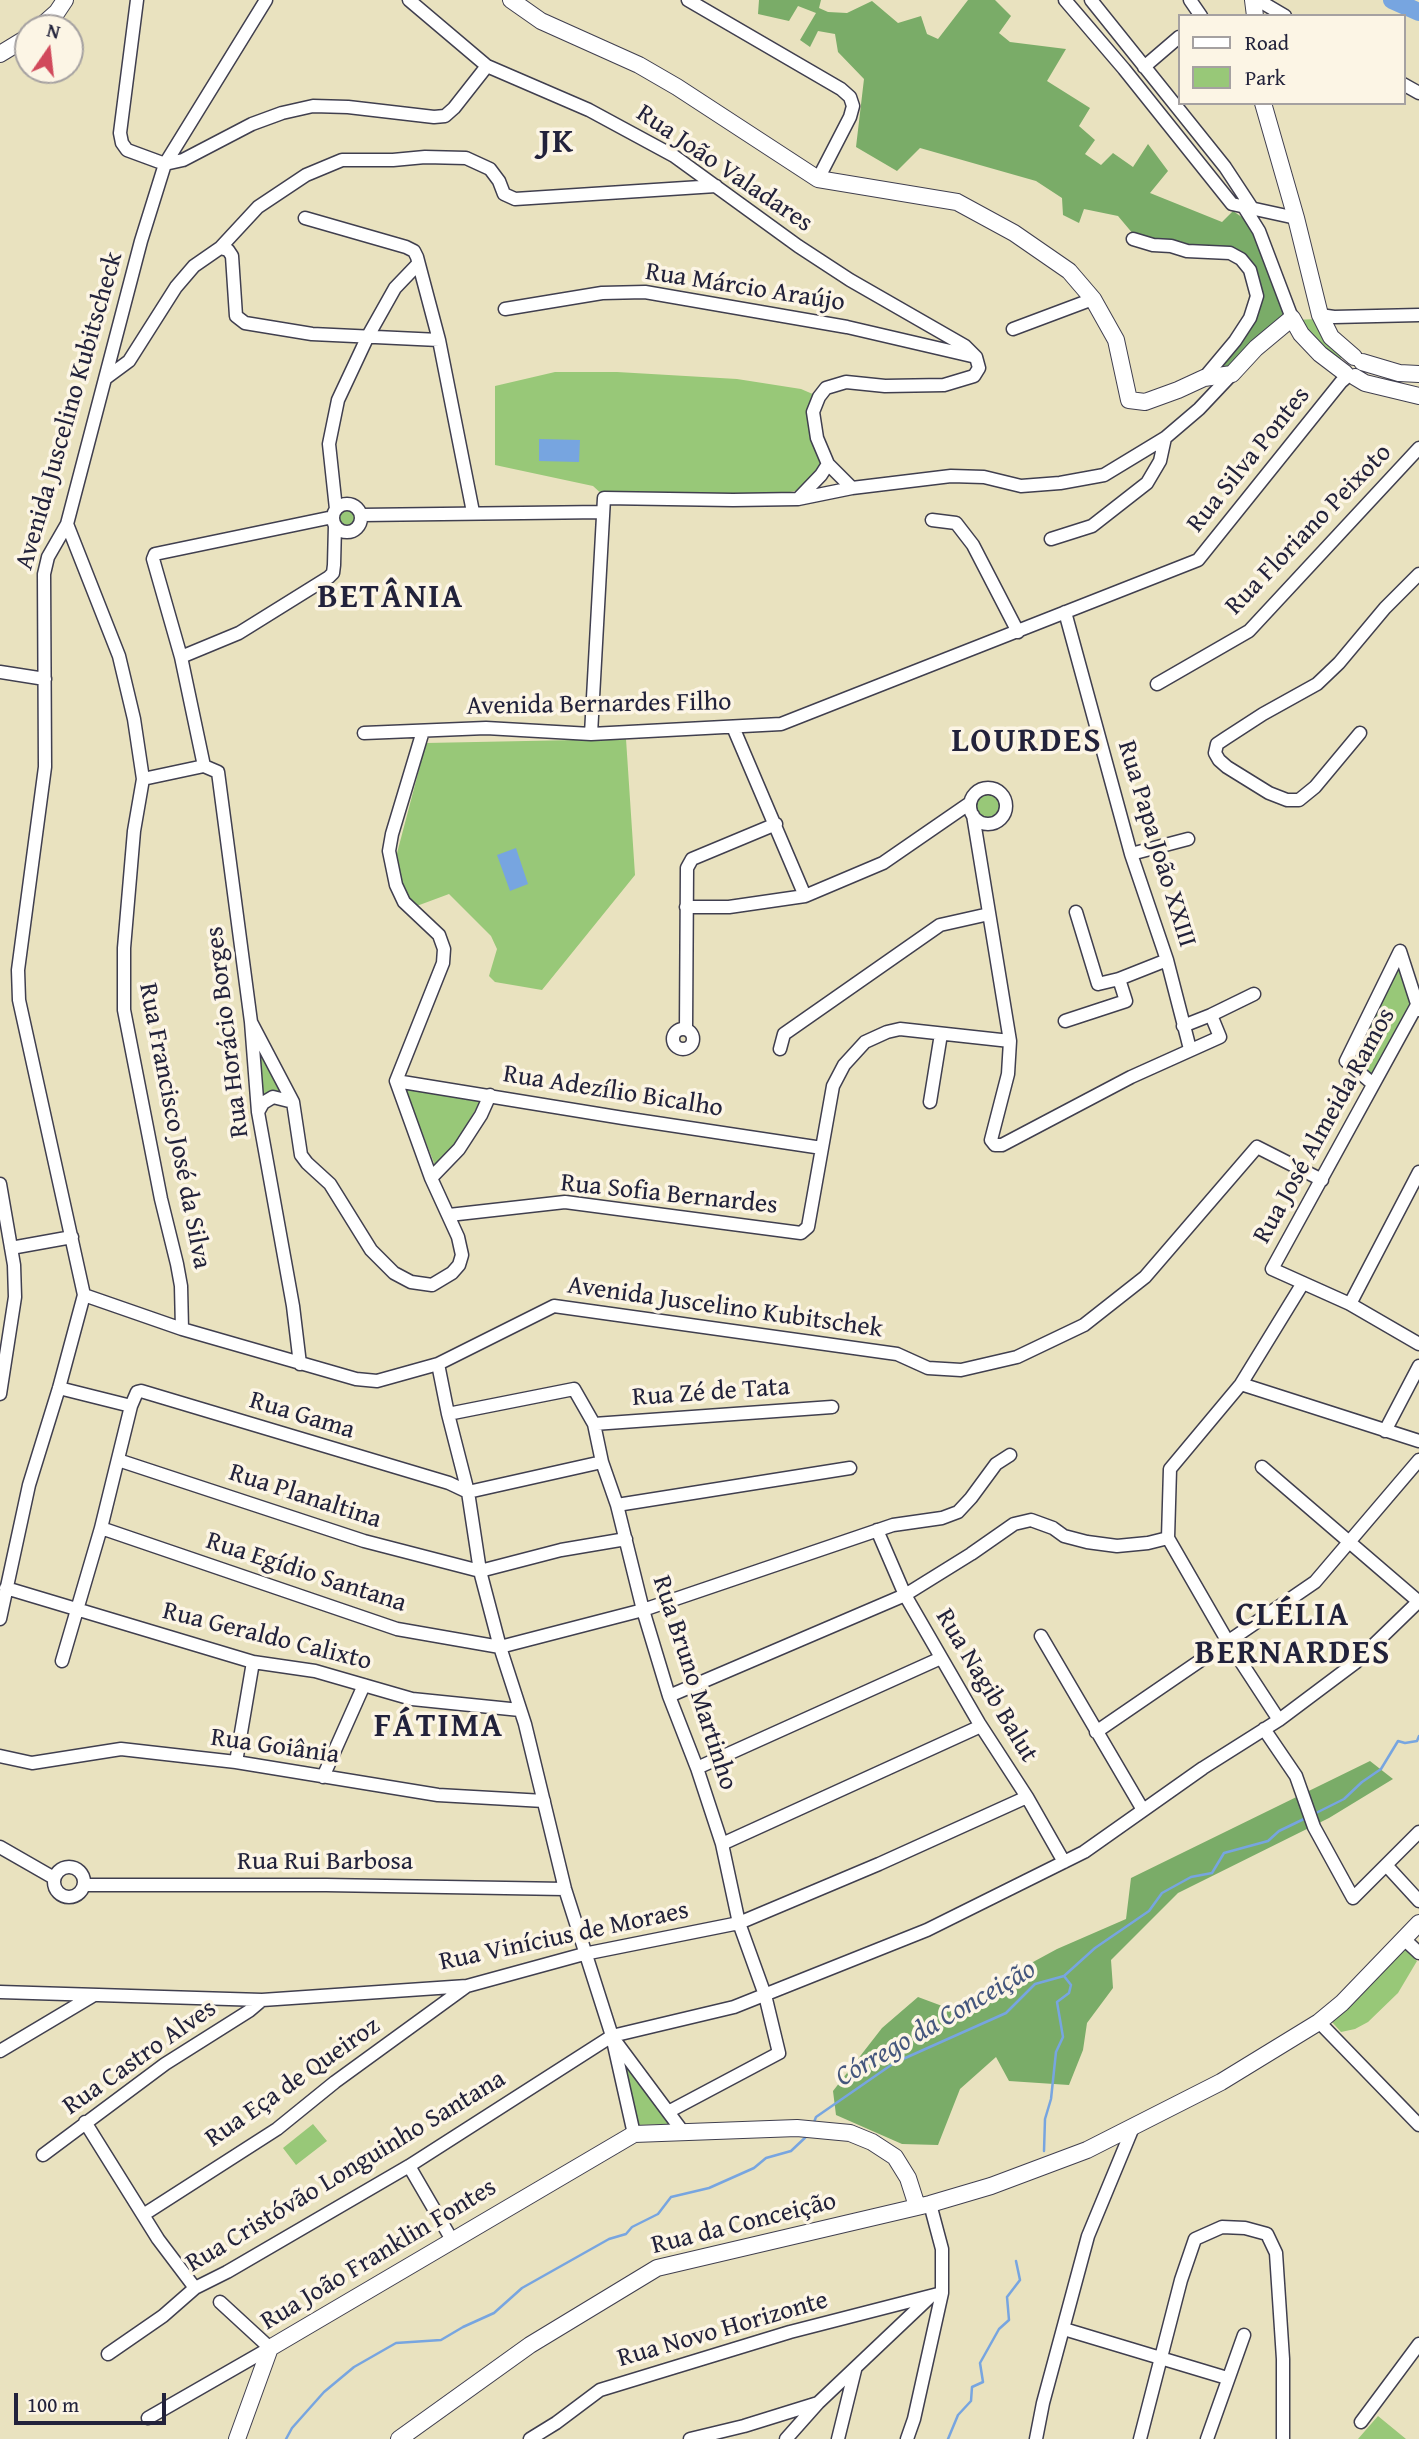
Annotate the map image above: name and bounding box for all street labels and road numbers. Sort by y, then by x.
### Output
street label: Rua João Valadares [630,98,818,240]
street label: Avenida Juscelino Kubitscheck [10,248,130,574]
street label: Rua Márcio Araújo [643,257,847,319]
street label: Rua Silva Pontes [1181,381,1317,539]
street label: Rua Floriano Peixoto [1219,438,1399,622]
street label: Avenida Bernardes Filho [466,687,732,723]
street label: Rua Papa João XXIII [1110,737,1202,951]
street label: Rua Horácio Borges [200,925,256,1139]
street label: Rua Francisco José da Silva [131,981,217,1271]
street label: Rua José Almeida Ramos [1247,1003,1403,1249]
street label: Rua Adezílio Bicalho [501,1059,725,1125]
street label: Rua Sofia Bernardes [559,1168,779,1222]
street label: Avenida Juscelino Kubitschek [565,1270,885,1346]
street label: Rua Zé de Tata [631,1372,791,1414]
street label: Rua Gama [246,1385,358,1447]
street label: Rua Planaltina [225,1458,385,1536]
street label: Rua Egídio Santana [202,1526,410,1620]
street label: Rua Bruno Martinho [645,1572,743,1794]
street label: Rua Geraldo Calixto [159,1596,375,1678]
street label: Rua Nagib Balut [928,1604,1044,1768]
street label: Rua Goiânia [209,1723,341,1771]
street label: Rua Rui Barbosa [237,1846,413,1878]
street label: Rua Vinícius de Moraes [437,1895,691,1979]
street label: Rua Castro Alves [57,1994,223,2122]
street label: Rua Eça de Queiroz [200,2011,386,2155]
street label: Rua Cristóvão Longuinho Santana [181,2064,511,2280]
street label: Rua João Franklin Fontes [256,2172,502,2338]
street label: Rua da Conceição [649,2186,839,2262]
street label: Rua Novo Horizonte [614,2285,832,2375]

